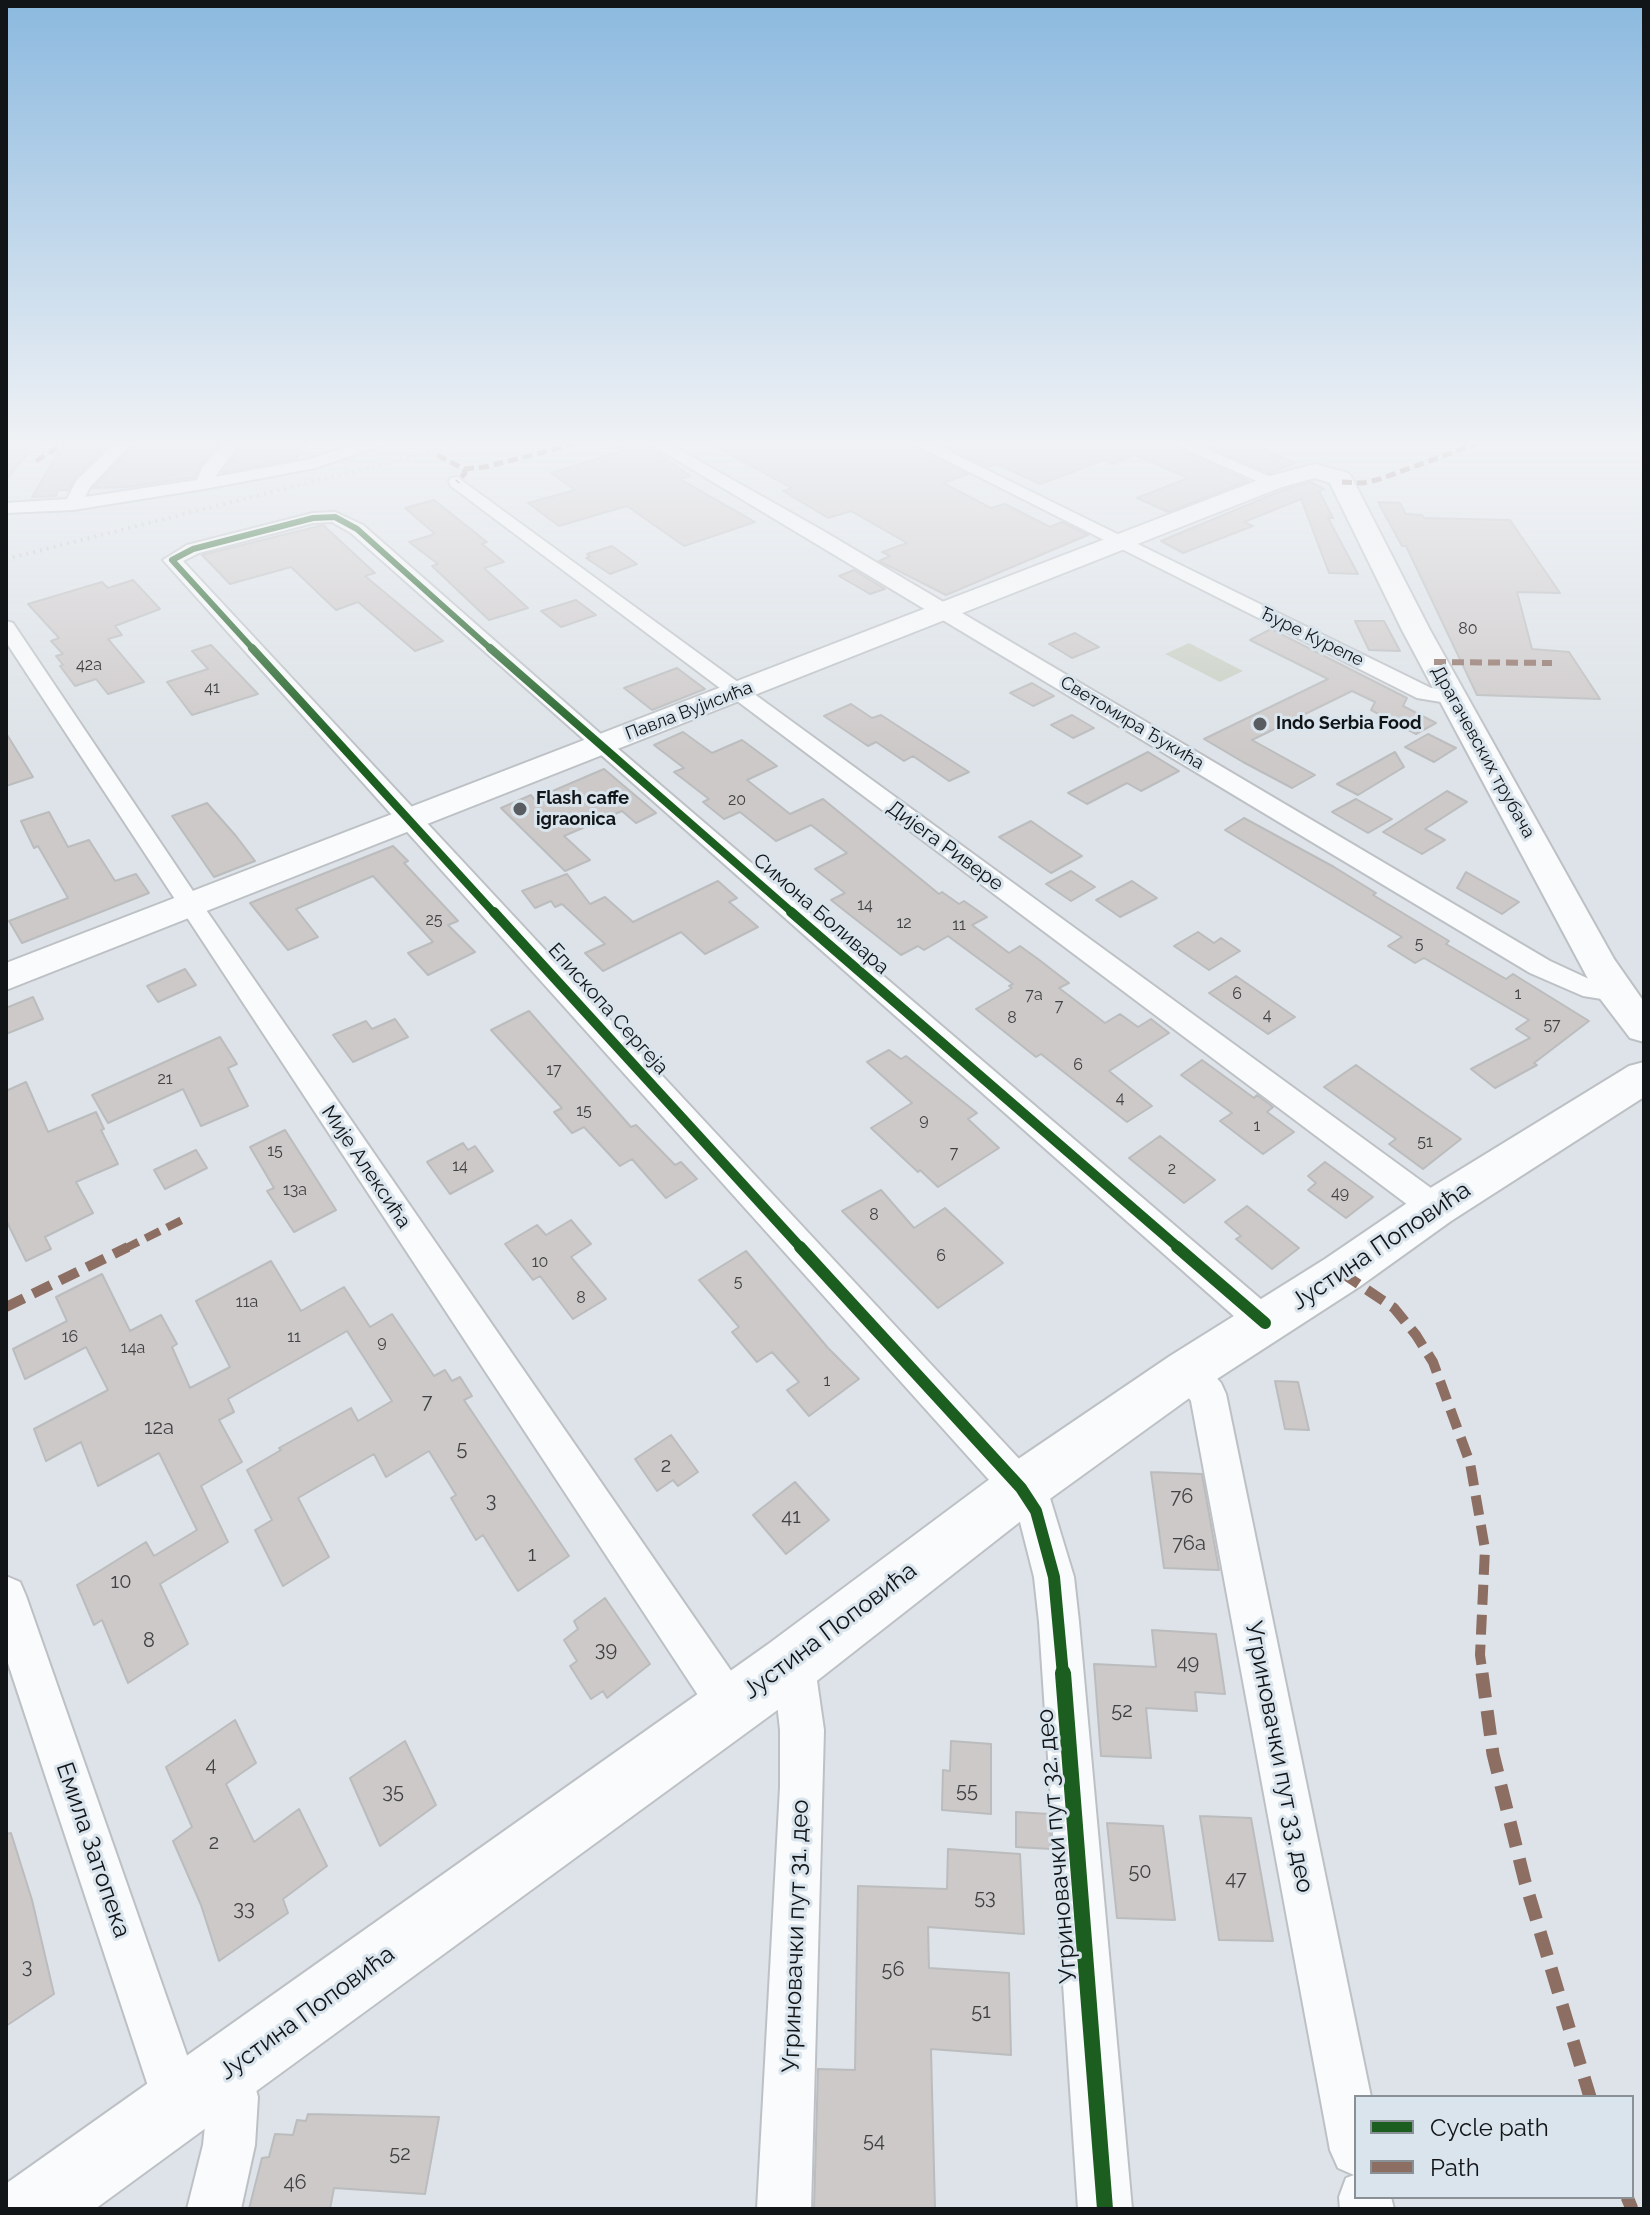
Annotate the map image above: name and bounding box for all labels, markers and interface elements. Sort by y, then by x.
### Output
street label: Ђуре Курепе [1257,603,1367,671]
house number: 80 [1458,619,1478,639]
house number: 42a [76,655,102,675]
street label: Драгачевских трубача [1427,662,1539,842]
street label: Светомира Ђукића [1056,672,1208,774]
street label: Павла Вујисића [622,677,756,745]
house number: 41 [204,678,220,698]
place label: Indo Serbia Food [1276,713,1422,735]
marker: Indo Serbia Food [1251,715,1269,733]
place label: Flash caffe igraonica [536,788,629,830]
house number: 20 [728,790,746,810]
street label: Дијега Ривере [882,796,1008,896]
marker: Flash caffe igraonica [511,800,529,818]
street label: Симона Боливара [748,848,894,980]
house number: 14 [857,895,873,915]
house number: 25 [425,910,443,930]
house number: 12 [896,913,912,933]
house number: 11 [952,915,966,935]
house number: 5 [1415,934,1423,954]
street label: Епископа Сергеја [543,938,673,1080]
house number: 6 [1232,984,1242,1004]
house number: 1 [1515,984,1521,1004]
house number: 7a [1025,985,1043,1005]
house number: 7 [1055,996,1063,1016]
house number: 4 [1263,1005,1271,1025]
house number: 8 [1007,1008,1017,1028]
house number: 57 [1543,1015,1561,1035]
house number: 6 [1073,1055,1083,1075]
house number: 17 [546,1060,562,1080]
house number: 21 [157,1069,173,1089]
house number: 4 [1116,1088,1124,1108]
street label: Мије Алексића [316,1101,416,1233]
house number: 15 [576,1101,592,1121]
house number: 9 [919,1110,929,1130]
house number: 1 [1254,1116,1260,1136]
house number: 51 [1417,1132,1433,1152]
house number: 15 [267,1141,283,1161]
house number: 7 [950,1143,958,1163]
house number: 14 [452,1156,468,1176]
house number: 2 [1168,1159,1176,1179]
street label: Јустина Поповића [1286,1175,1476,1317]
house number: 13a [283,1180,307,1200]
house number: 49 [1331,1183,1349,1203]
house number: 8 [869,1205,879,1225]
house number: 6 [936,1246,946,1266]
house number: 10 [532,1252,548,1272]
house number: 5 [734,1272,742,1292]
house number: 8 [576,1288,586,1308]
house number: 11a [236,1292,258,1312]
house number: 16 [62,1327,78,1347]
house number: 11 [287,1327,301,1347]
house number: 9 [377,1332,387,1352]
house number: 14a [121,1338,145,1358]
house number: 1 [824,1371,830,1391]
house number: 7 [422,1390,432,1414]
house number: 12a [144,1416,174,1440]
house number: 5 [457,1437,467,1461]
house number: 2 [661,1454,671,1478]
house number: 76 [1171,1485,1193,1509]
house number: 3 [486,1489,496,1513]
house number: 41 [781,1505,801,1529]
house number: 76a [1172,1532,1206,1556]
house number: 1 [528,1543,536,1567]
street label: Јустина Поповића [738,1556,922,1706]
house number: 10 [111,1570,131,1594]
street label: Угриновачки пут 33. део [1239,1619,1319,1895]
house number: 8 [143,1629,155,1653]
house number: 39 [595,1638,617,1662]
house number: 49 [1177,1651,1199,1675]
house number: 52 [1111,1699,1133,1723]
street label: Угриновачки пут 32. део [1031,1708,1083,1984]
house number: 4 [206,1753,216,1777]
street label: Емила Затопека [50,1759,136,1941]
house number: 55 [956,1779,978,1803]
house number: 35 [382,1780,404,1804]
street label: Угриновачки пут 31. део [777,1799,815,2073]
house number: 2 [209,1831,219,1855]
house number: 50 [1128,1860,1152,1884]
house number: 47 [1225,1867,1247,1891]
house number: 53 [974,1886,996,1910]
house number: 33 [233,1897,255,1921]
street label: Јустина Поповића [214,1940,400,2086]
house number: 3 [22,1955,32,1979]
house number: 56 [882,1958,904,1982]
house number: 51 [971,2000,991,2024]
legend [1354,2095,1634,2199]
text: Cycle path [1430,2113,1549,2142]
house number: 54 [863,2129,885,2153]
house number: 52 [389,2142,411,2166]
text: Path [1430,2153,1480,2182]
house number: 46 [284,2171,306,2195]

